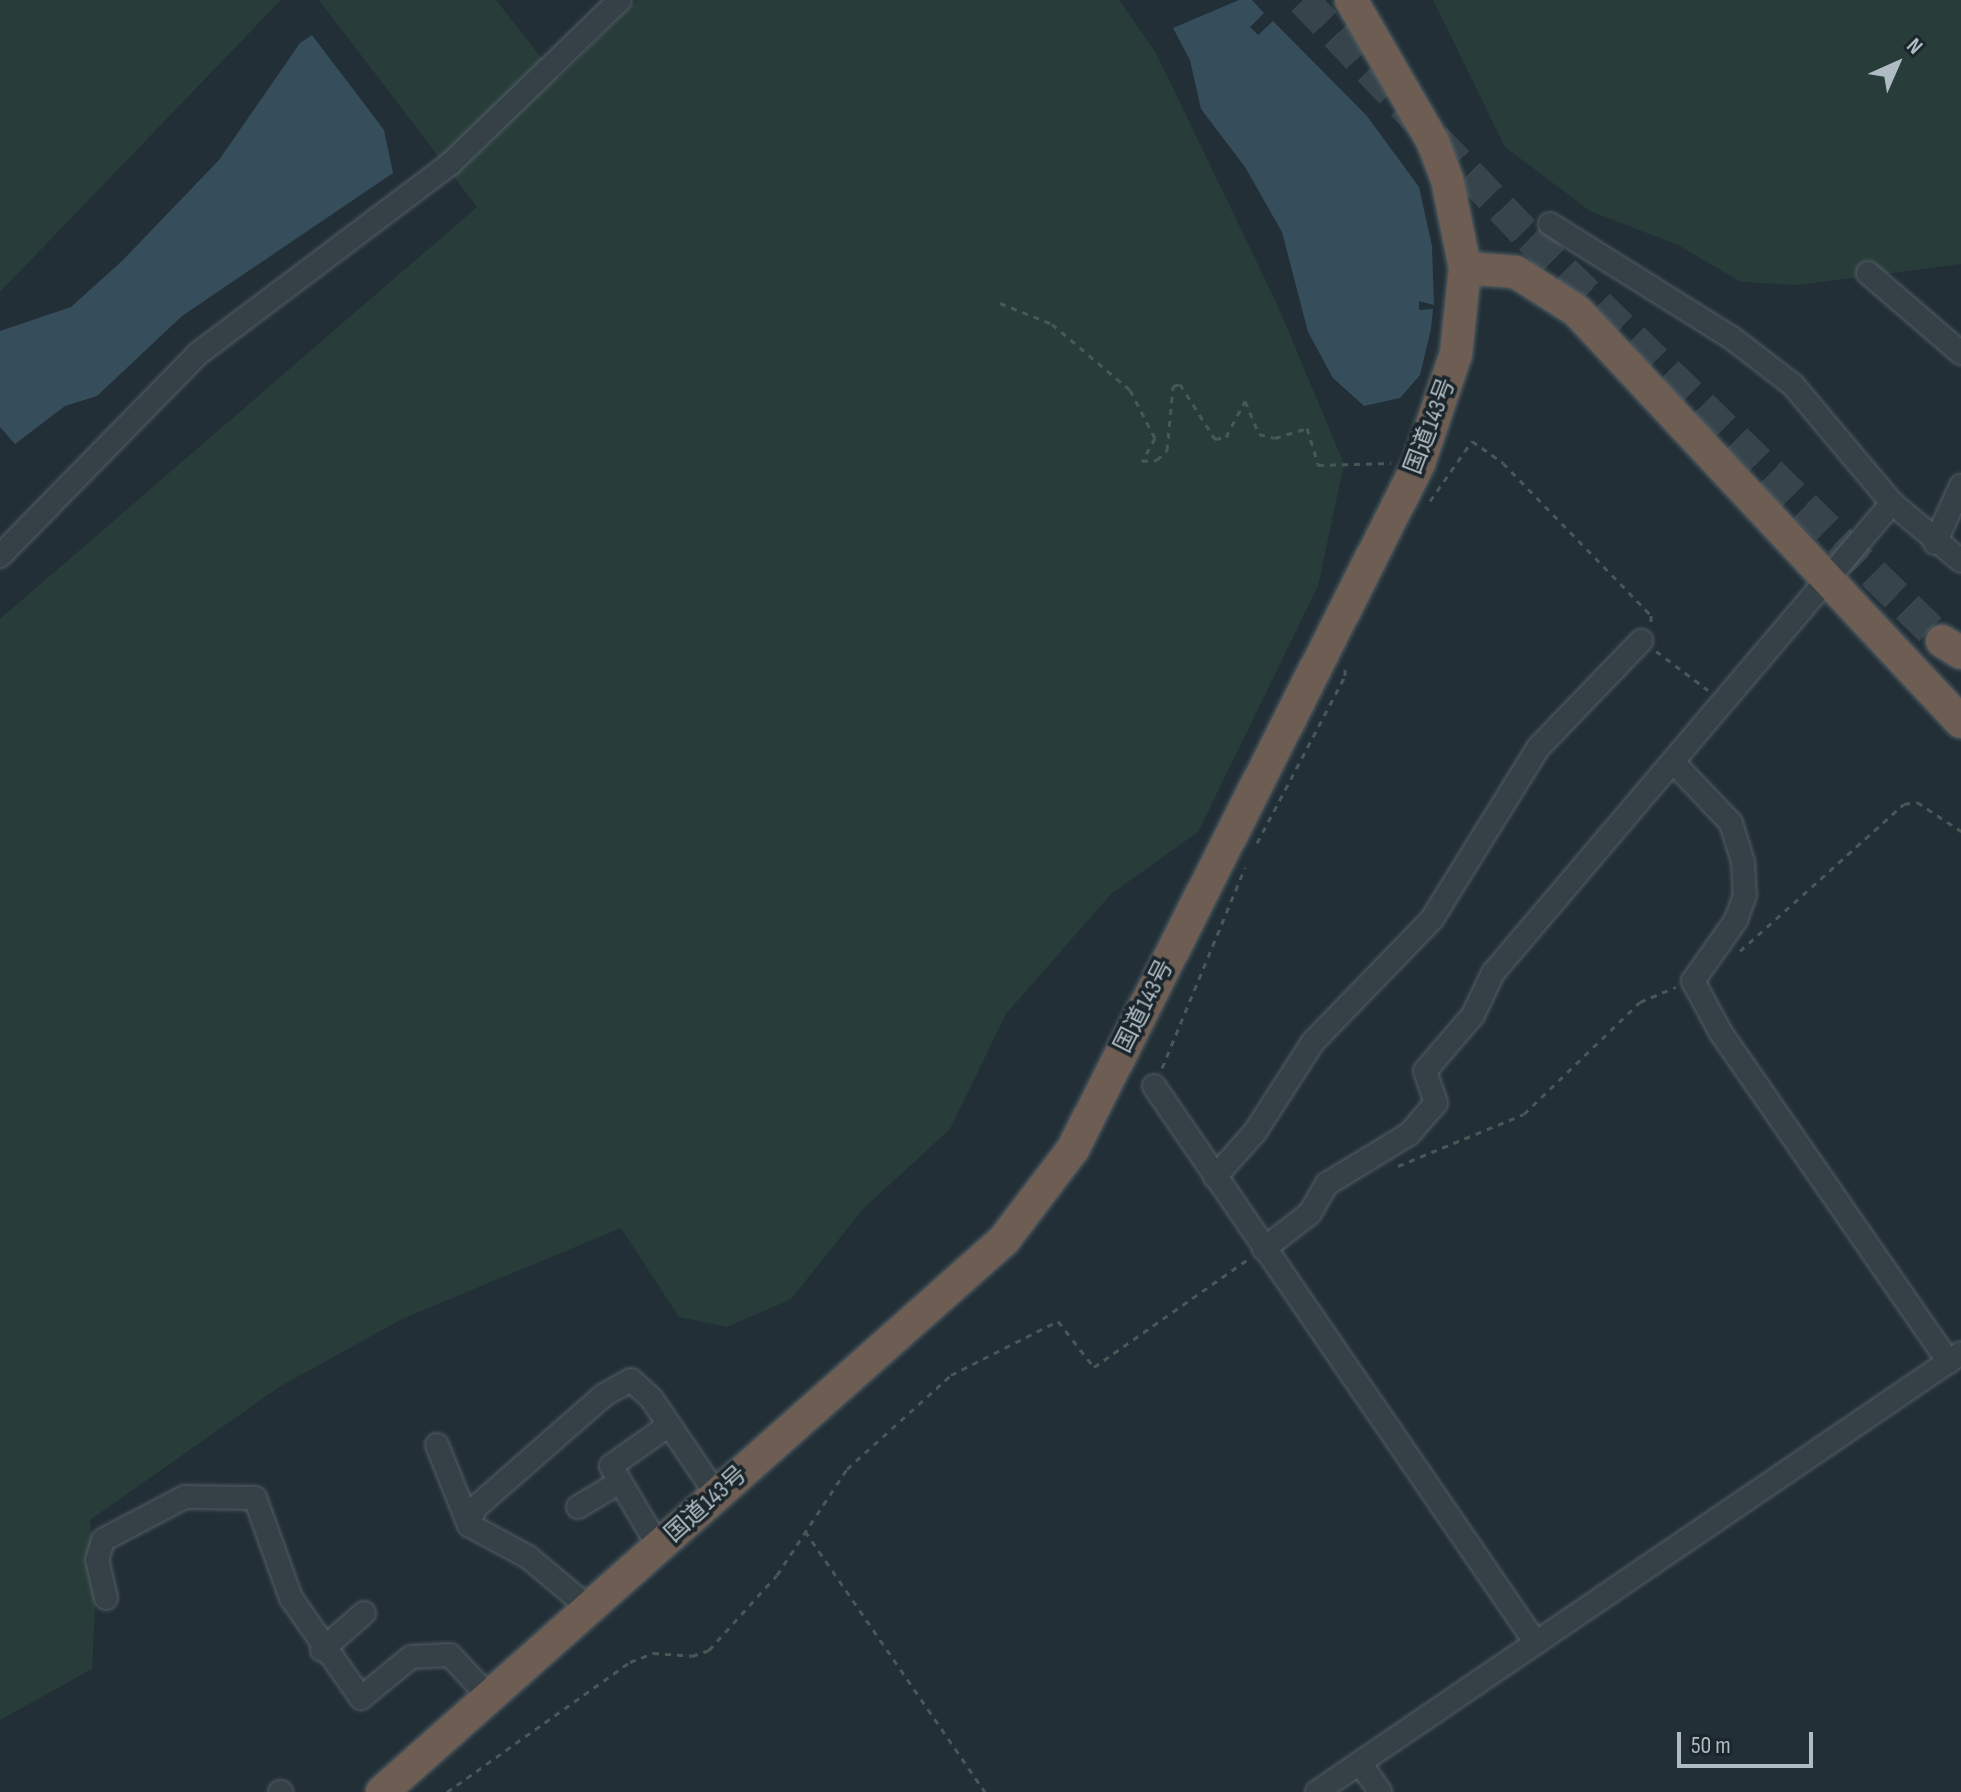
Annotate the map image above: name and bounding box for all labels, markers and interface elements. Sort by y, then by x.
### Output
north arrow [1857,24,1937,104]
text: N [1901,33,1928,60]
street label: 国道143号 [1399,374,1461,478]
street label: 国道143号 [1108,955,1180,1057]
street label: 国道143号 [659,1460,753,1548]
scale bar [1681,1716,1817,1766]
text: 50 m [1691,1731,1731,1760]

